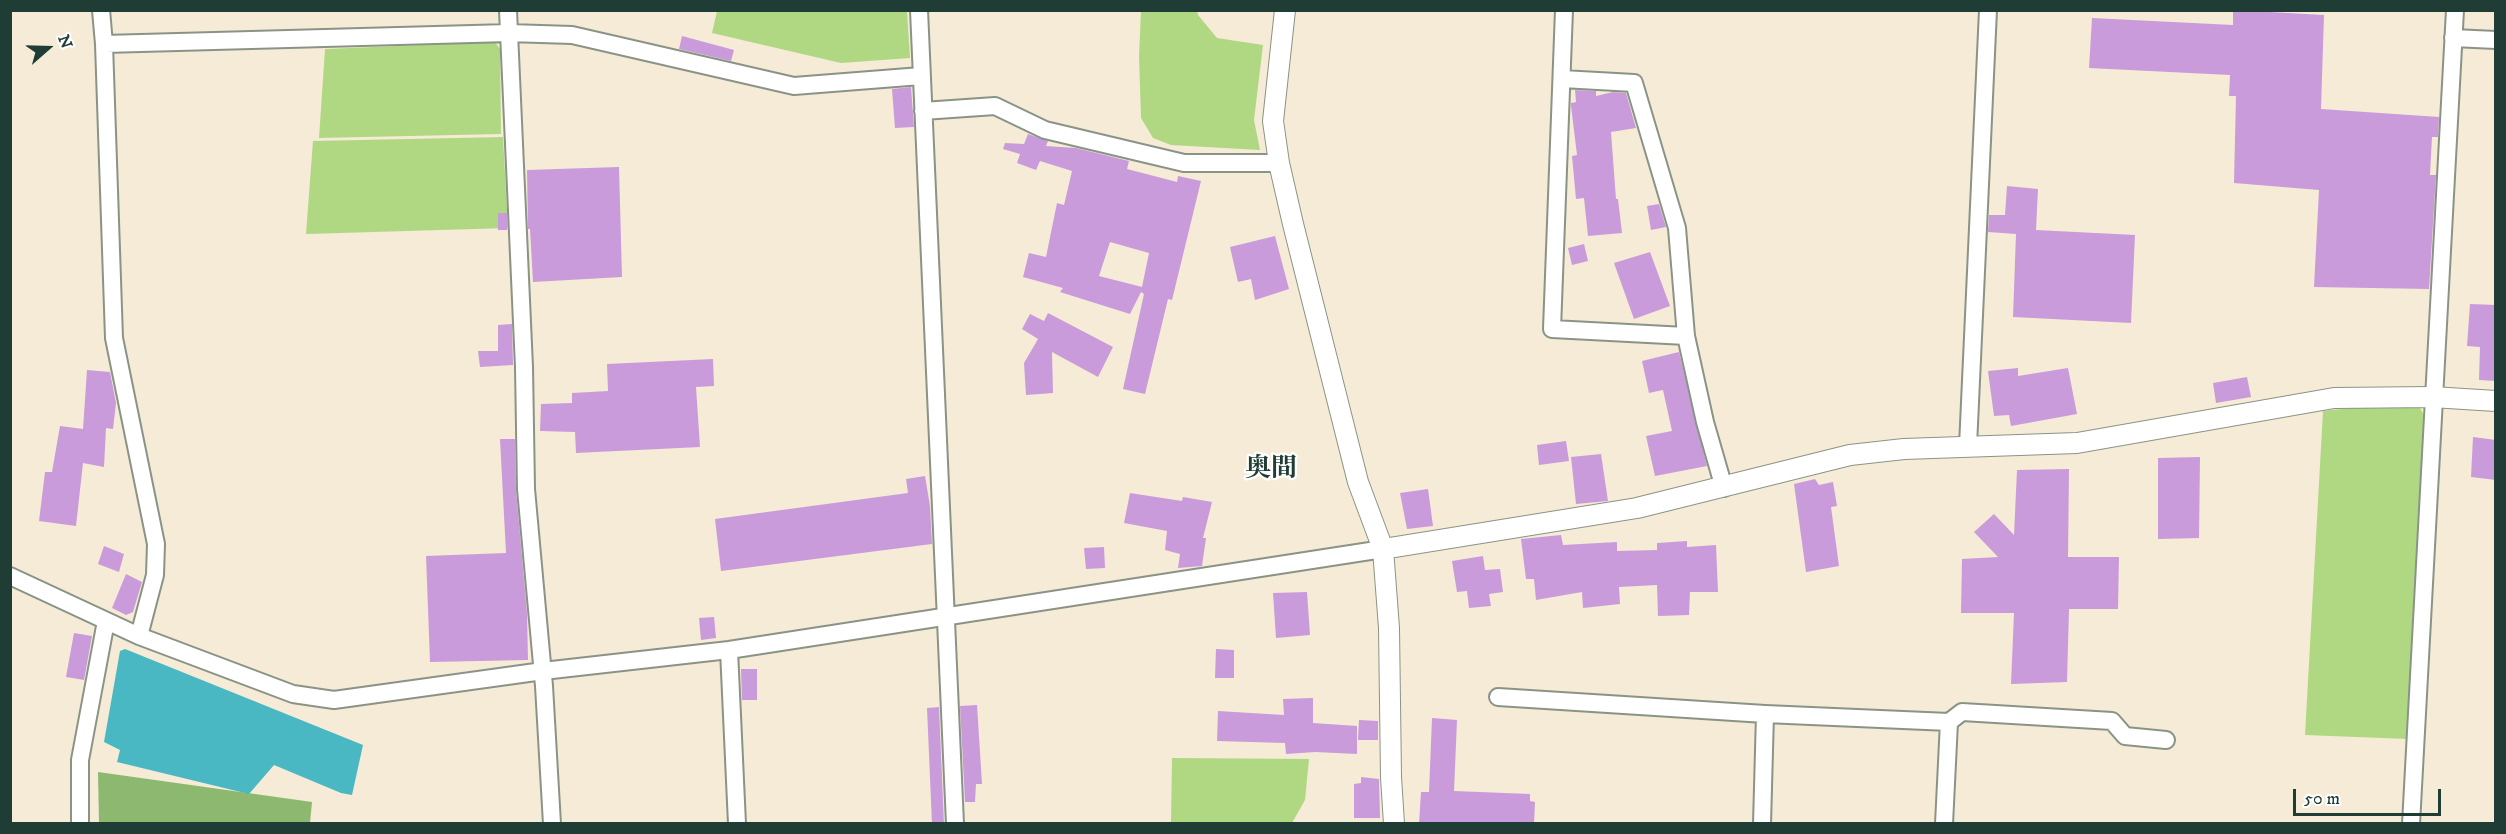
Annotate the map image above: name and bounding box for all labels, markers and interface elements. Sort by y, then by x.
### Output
north arrow [18,18,78,78]
text: N [53,32,77,51]
district label: 奥間 [1245,455,1297,487]
scale bar [2296,777,2444,815]
text: 50 m [2304,788,2340,810]

